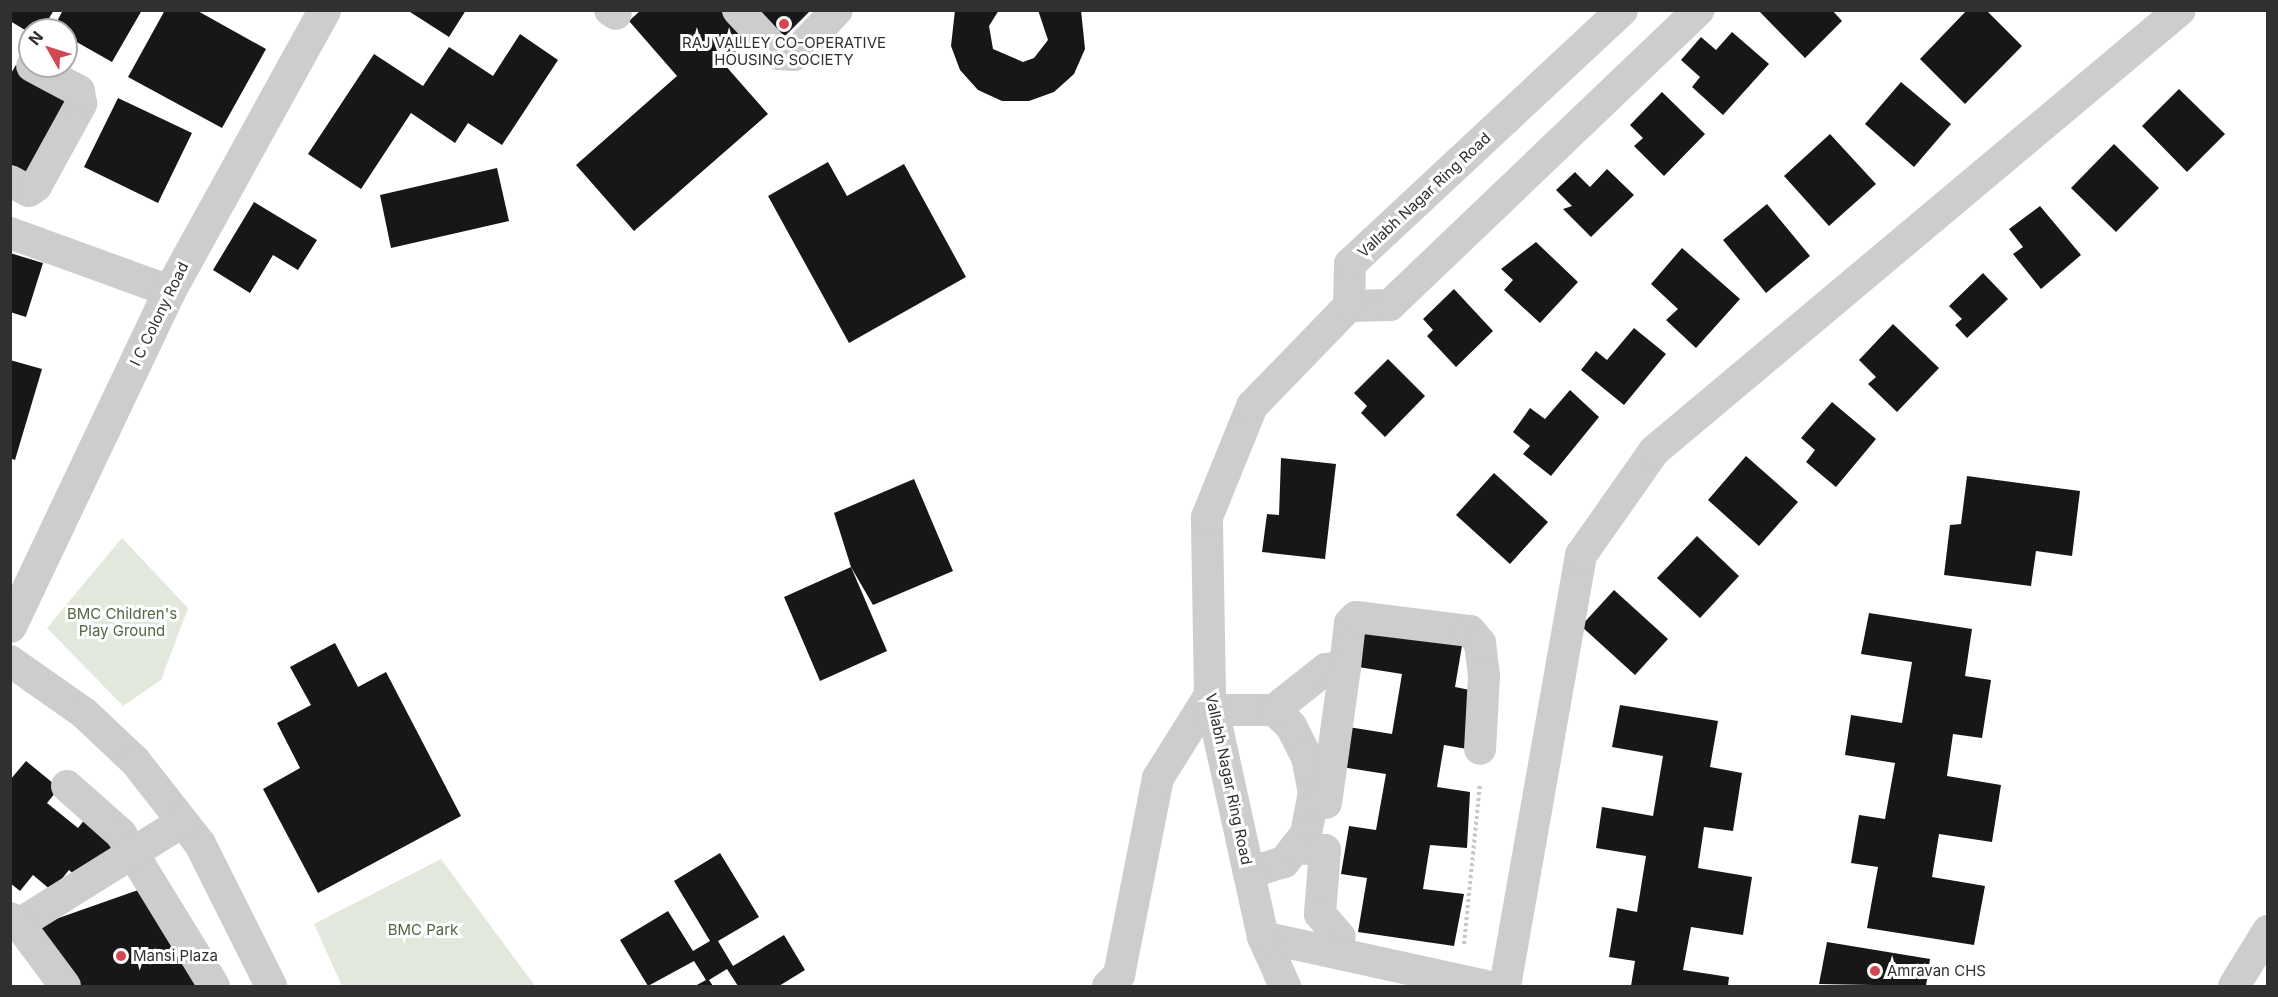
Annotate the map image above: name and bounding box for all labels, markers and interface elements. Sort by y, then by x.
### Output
marker: RAJ VALLEY CO-OPERATIVE HOUSING SOCIETY [777,17,791,31]
north arrow [18,18,78,78]
text: N [24,27,47,49]
place label: RAJ VALLEY CO-OPERATIVE HOUSING SOCIETY [682,33,886,68]
street label: Vallabh Nagar Ring Road [1354,129,1494,261]
street label: I C Colony Road [126,259,192,369]
park label: BMC Children's Play Ground [67,604,177,639]
street label: Vallabh Nagar Ring Road [1202,692,1256,866]
park label: BMC Park [388,921,458,939]
place label: Mansi Plaza [133,947,218,965]
marker: Mansi Plaza [114,949,128,963]
place label: Amravan CHS [1887,962,1986,980]
marker: Amravan CHS [1868,964,1882,978]

